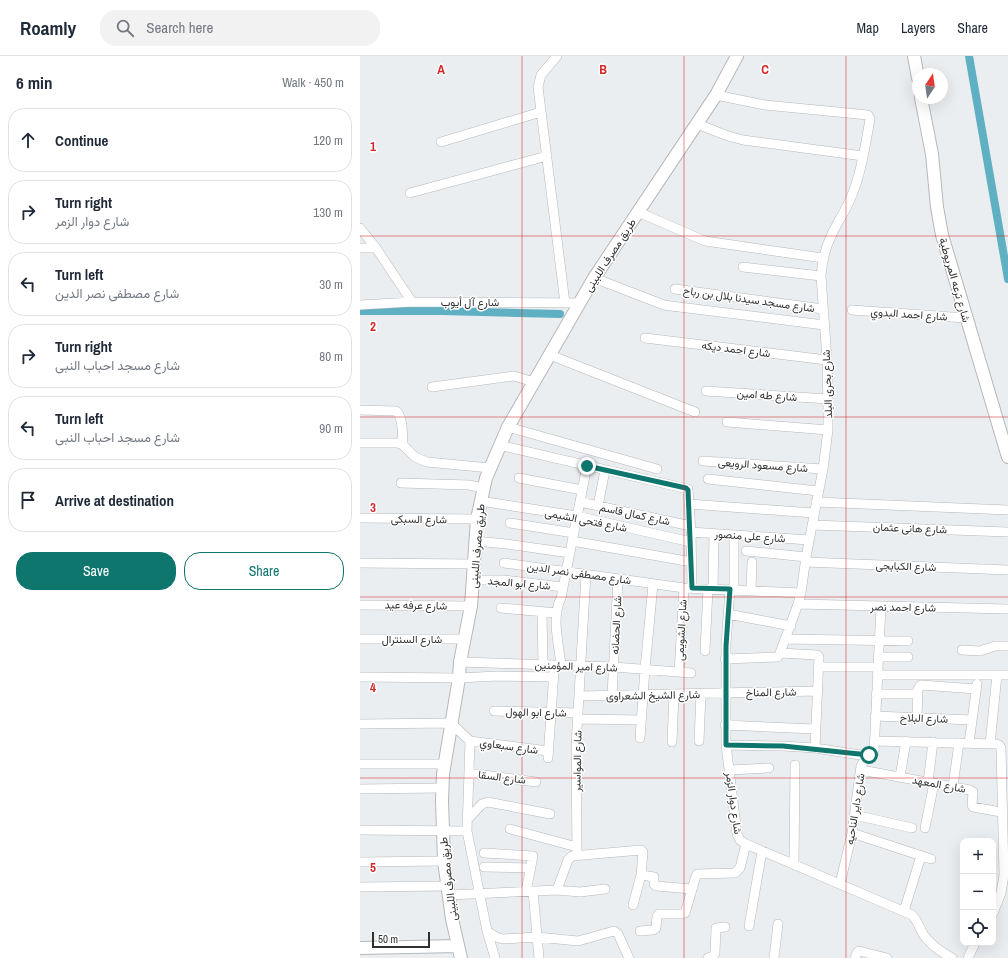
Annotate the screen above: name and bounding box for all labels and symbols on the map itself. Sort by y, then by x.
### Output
text: A [437,61,445,78]
text: B [599,61,607,78]
text: C [761,61,769,78]
north arrow [912,68,948,104]
text: 1 [370,138,376,155]
street label: طريق مصرف اللبينى [581,216,639,294]
street label: شارع ترعه المريوطية [935,236,974,325]
street label: شارع مسجد سيدنا بلال بن رباح [682,283,816,316]
street label: شارع آل أيوب [441,295,500,310]
street label: شارع احمد البدوي [870,304,948,327]
text: 2 [370,318,376,335]
street label: شارع احمد ديكه [701,338,772,361]
street label: شارع بحرى البلد [819,349,836,419]
street label: شارع طه امين [736,386,798,405]
street label: شارع مسعود الرويعى [717,455,809,476]
route end [578,457,596,475]
text: 3 [370,499,376,516]
street label: شارع كمال قاسم [598,500,672,529]
street label: طريق مصرف اللبينى [466,503,488,589]
street label: شارع فتحى الشيمى [544,505,629,536]
street label: شارع السبكى [391,512,448,527]
street label: شارع هانى عثمان [873,520,948,537]
street label: شارع على منصور [713,526,786,546]
street label: شارع الكبابجى [875,558,937,575]
street label: شارع مصطفى نصر الدين [526,559,632,588]
street label: شارع ابو المجد [487,573,551,594]
street label: شارع الحضانه [607,595,626,655]
street label: شارع عرفه عيد [385,597,448,614]
street label: شارع الشويمى [672,599,691,661]
street label: شارع احمد نصر [869,599,936,616]
street label: شارع السنترال [382,632,443,647]
street label: شارع امير المؤمنين [534,658,618,675]
text: 4 [370,679,376,696]
street label: شارع المناخ [746,685,797,700]
street label: شارع الشيخ الشعراوى [606,687,701,704]
street label: شارع ابو الهول [505,704,567,721]
street label: شارع البلاح [900,710,949,727]
street label: شارع المواسير [569,730,586,793]
street label: شارع سبعاوي [478,735,539,760]
route start [860,746,878,764]
street label: شارع السقا [477,767,527,788]
street label: شارع دوار الزمر [722,770,745,836]
street label: شارع داير الناحيه [842,772,869,846]
street label: شارع المعهد [911,772,967,797]
street label: طريق مصرف اللبينى [436,836,460,922]
text: 5 [370,859,376,876]
scale bar [372,930,430,949]

